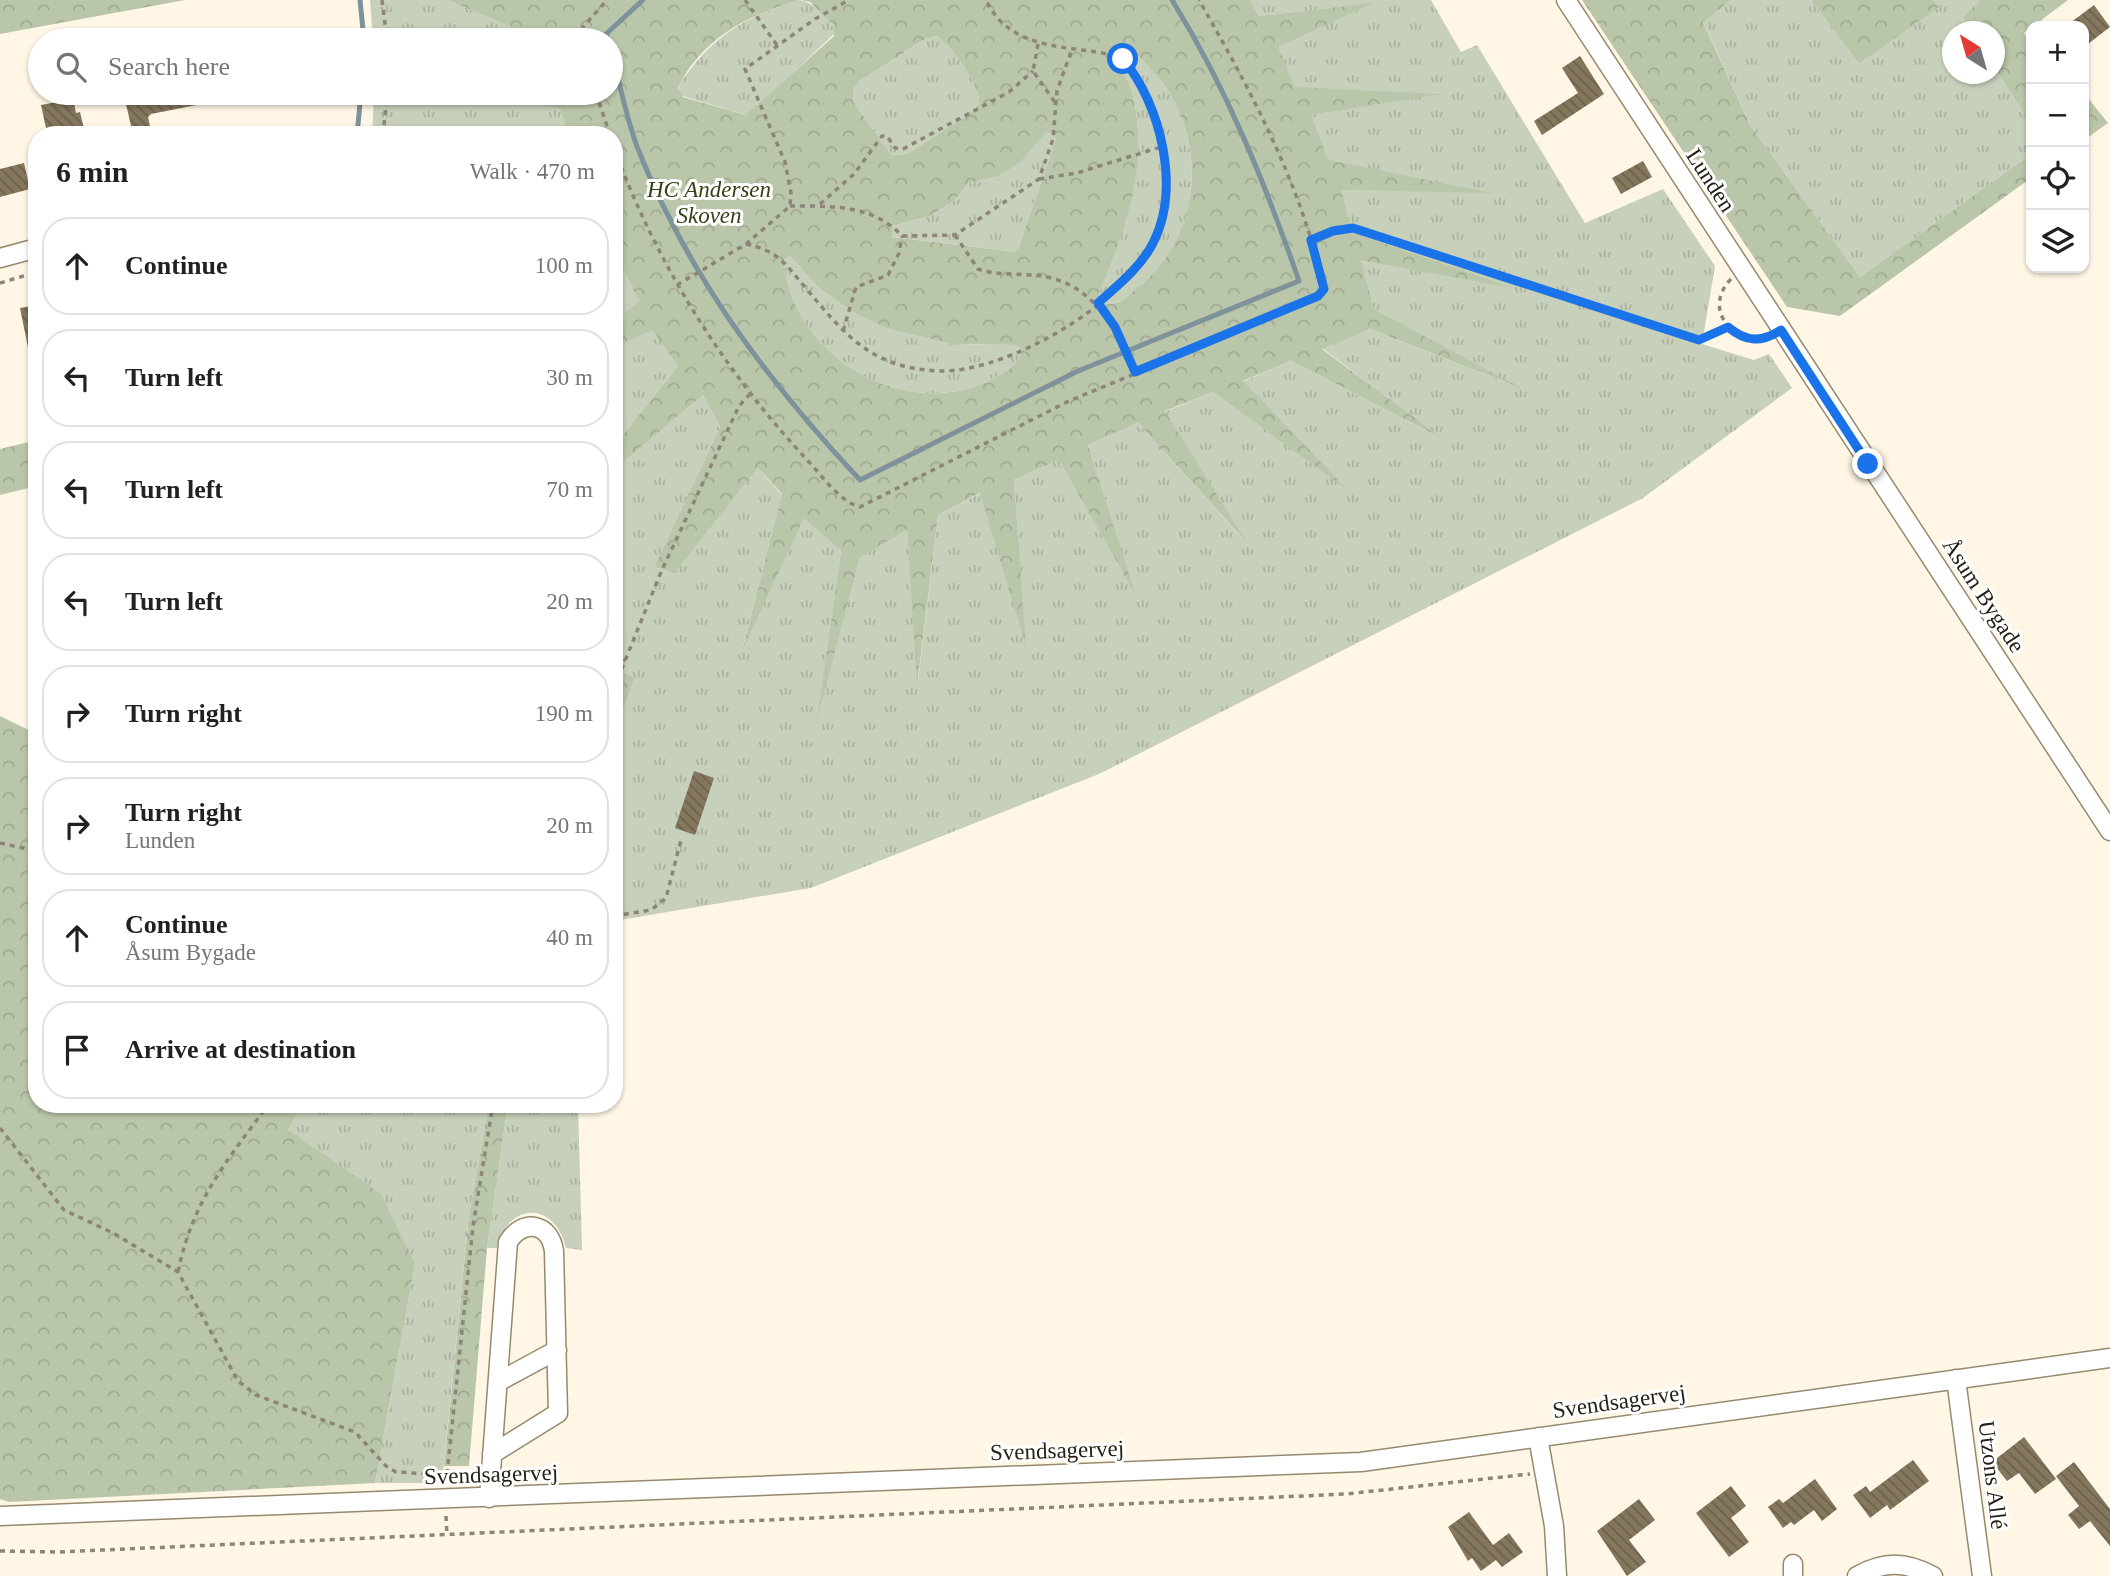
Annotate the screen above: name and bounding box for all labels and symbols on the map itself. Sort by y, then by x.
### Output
north arrow [1942,21,2005,84]
route start [1107,43,1138,74]
street label: Lunden [1681,144,1740,217]
park label: HC Andersen Skoven [646,177,771,228]
route end [1852,448,1883,479]
street label: Åsum Bygade [1937,534,2030,657]
street label: Svendsagervej [1551,1380,1687,1423]
street label: Utzons Allé [1973,1419,2012,1531]
street label: Svendsagervej [990,1436,1124,1465]
street label: Svendsagervej [424,1460,558,1489]

